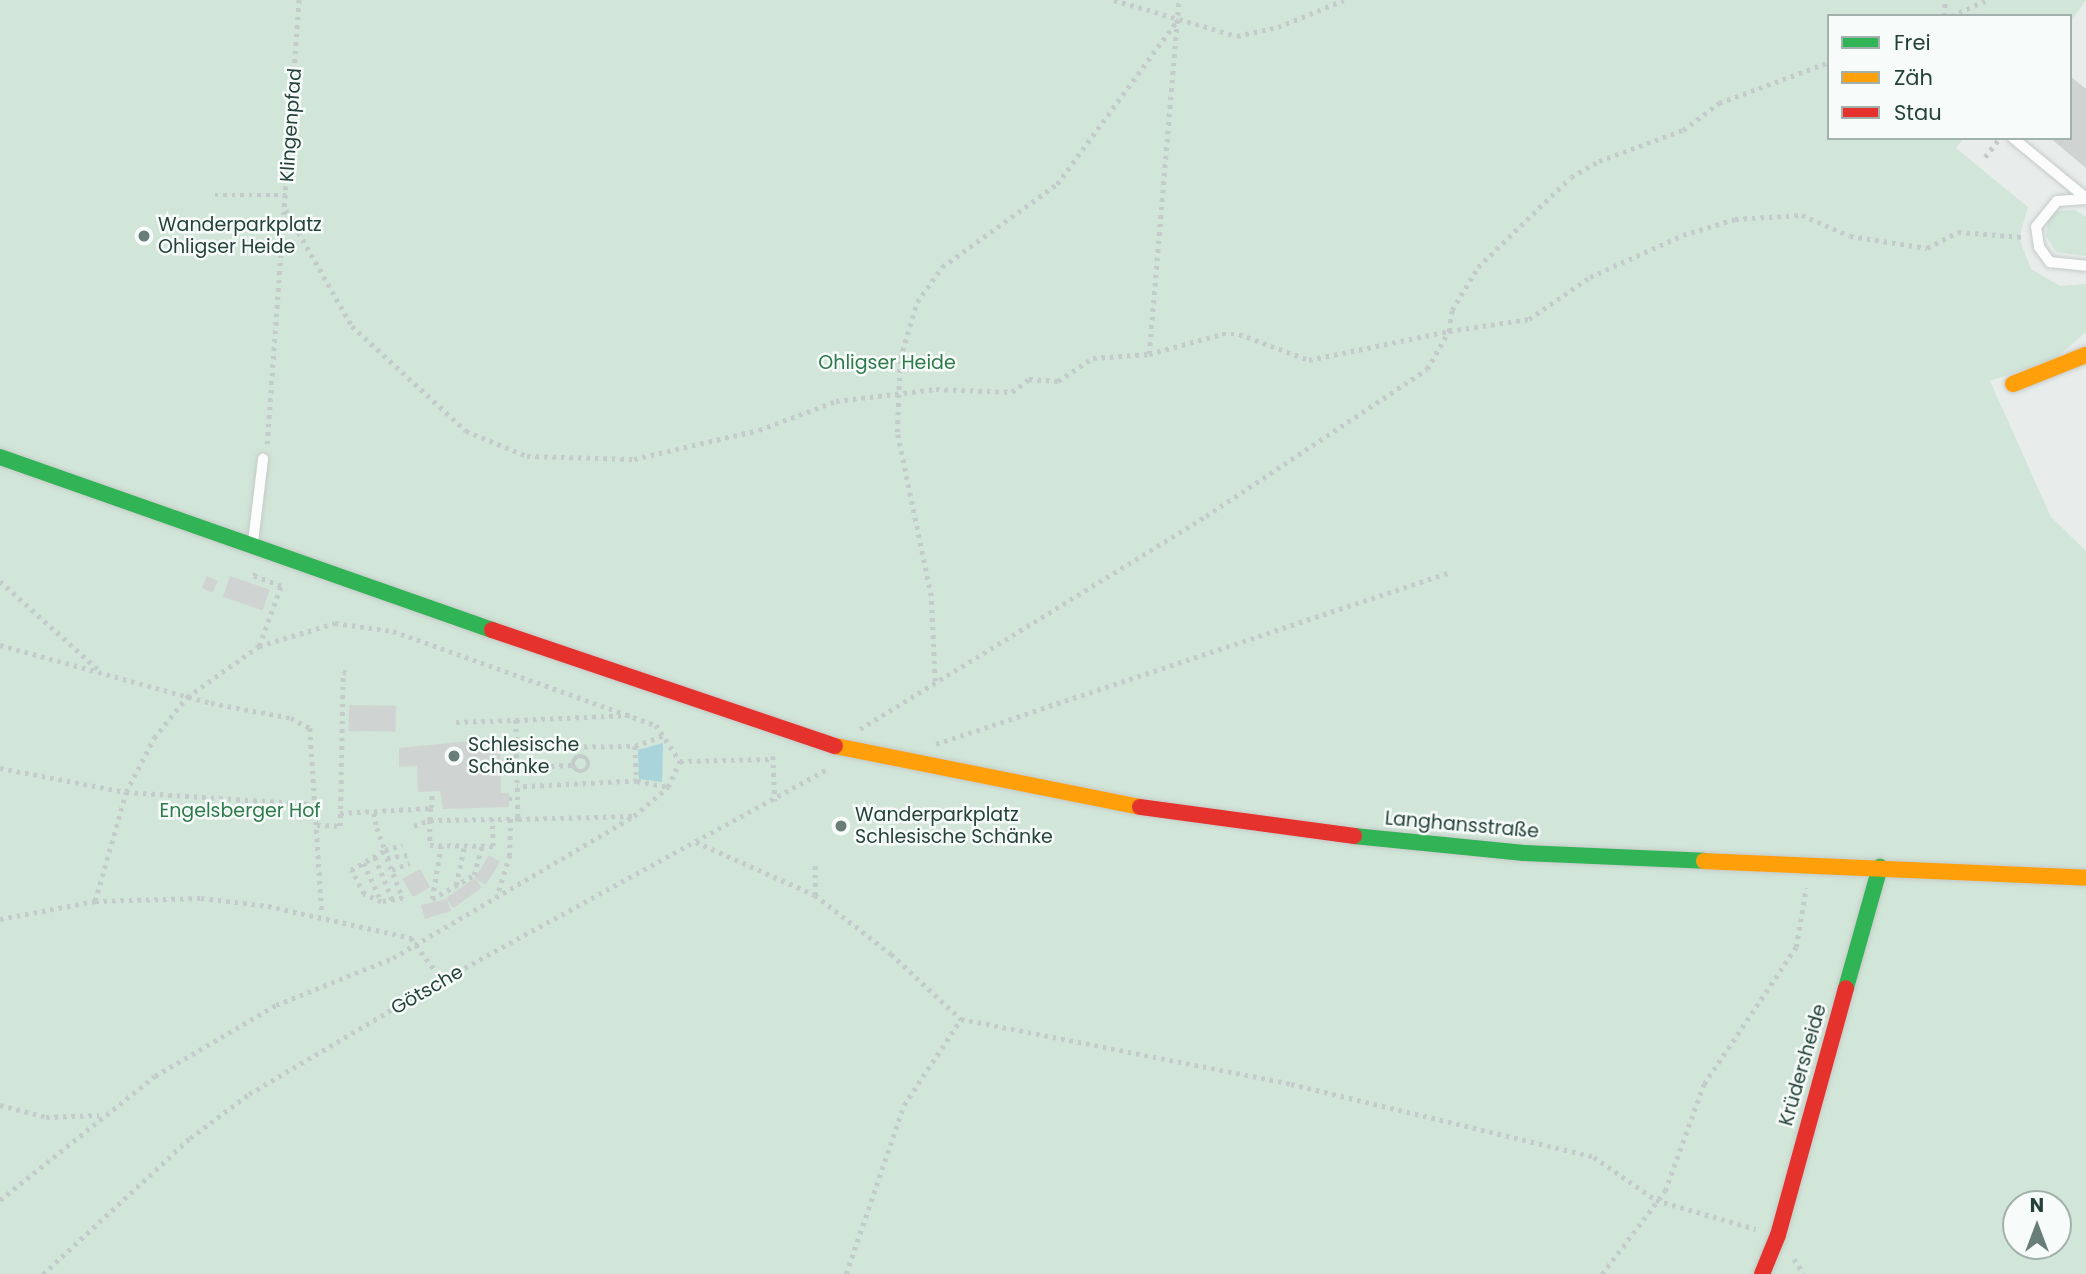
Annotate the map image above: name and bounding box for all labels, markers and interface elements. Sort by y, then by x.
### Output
legend [1827,14,2072,140]
text: Frei [1894,28,1931,57]
text: Zäh [1894,63,1933,92]
street label: Klingenpfad [276,67,306,183]
text: Stau [1894,98,1942,127]
place label: Wanderparkplatz Ohligser Heide [158,214,322,258]
marker: Wanderparkplatz Ohligser Heide [136,228,152,244]
park label: Ohligser Heide [818,352,956,374]
place label: Schlesische Schänke [468,734,579,778]
marker: Schlesische Schänke [446,748,462,764]
park label: Engelsberger Hof [159,800,321,822]
place label: Wanderparkplatz Schlesische Schänke [855,804,1053,848]
street label: Langhansstraße [1384,807,1540,843]
marker: Wanderparkplatz Schlesische Schänke [833,818,849,834]
street label: Götsche [387,960,467,1020]
street label: Krüdersheide [1775,1002,1831,1128]
north arrow [2002,1190,2072,1260]
text: N [2030,1192,2044,1219]

